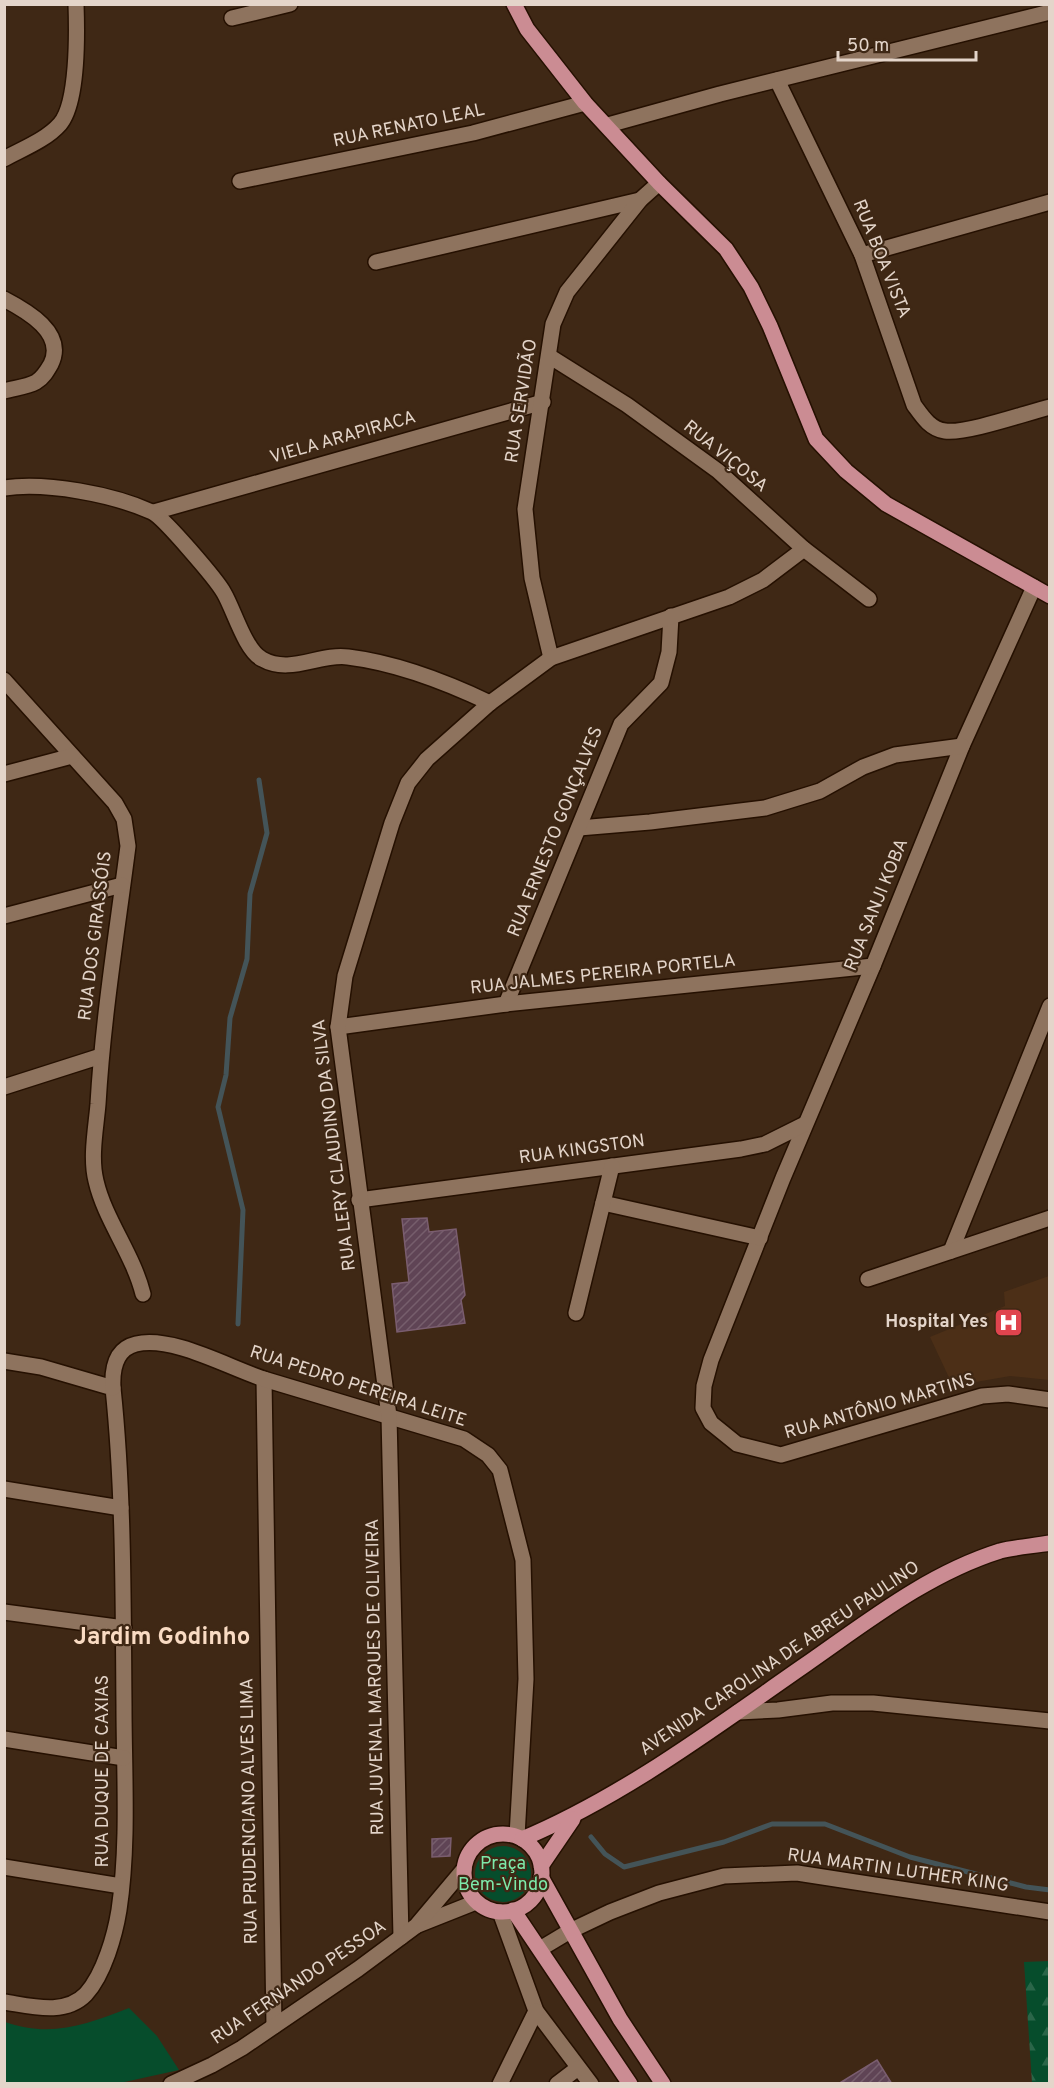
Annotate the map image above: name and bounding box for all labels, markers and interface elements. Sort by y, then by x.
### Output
scale bar [838,24,976,62]
text: 50 m [847,35,889,58]
street label: RUA RENATO LEAL [331,99,487,153]
street label: RUA BOA VISTA [847,196,915,322]
street label: RUA SERVIDÃO [499,337,543,465]
street label: VIELA ARAPIRACA [267,406,419,470]
street label: RUA VIÇOSA [678,416,772,498]
street label: RUA ERNESTO GONÇALVES [503,723,609,941]
street label: RUA SANJI KOBA [840,835,914,975]
street label: RUA DOS GIRASSÓIS [72,850,118,1022]
street label: RUA JALMES PEREIRA PORTELA [469,950,737,1000]
street label: RUA LERY CLAUDINO DA SILVA [308,1018,362,1272]
street label: RUA KINGSTON [518,1130,646,1170]
hospital icon: Hospital Yes [993,1306,1025,1338]
place label: Hospital Yes [885,1311,988,1334]
street label: RUA PEDRO PEREIRA LEITE [247,1341,469,1433]
street label: RUA ANTÔNIO MARTINS [781,1367,978,1445]
street label: RUA JUVENAL MARQUES DE OLIVEIRA [362,1518,390,1836]
street label: AVENIDA CAROLINA DE ABREU PAULINO [636,1556,924,1762]
district label: Jardim Godinho [74,1623,250,1653]
street label: RUA DUQUE DE CAXIAS [92,1675,115,1867]
street label: RUA PRUDENCIANO ALVES LIMA [236,1678,264,1944]
street label: RUA MARTIN LUTHER KING [786,1844,1010,1898]
park label: Praça Bem-Vindo [458,1853,548,1897]
street label: RUA FERNANDO PESSOA [207,1916,391,2050]

